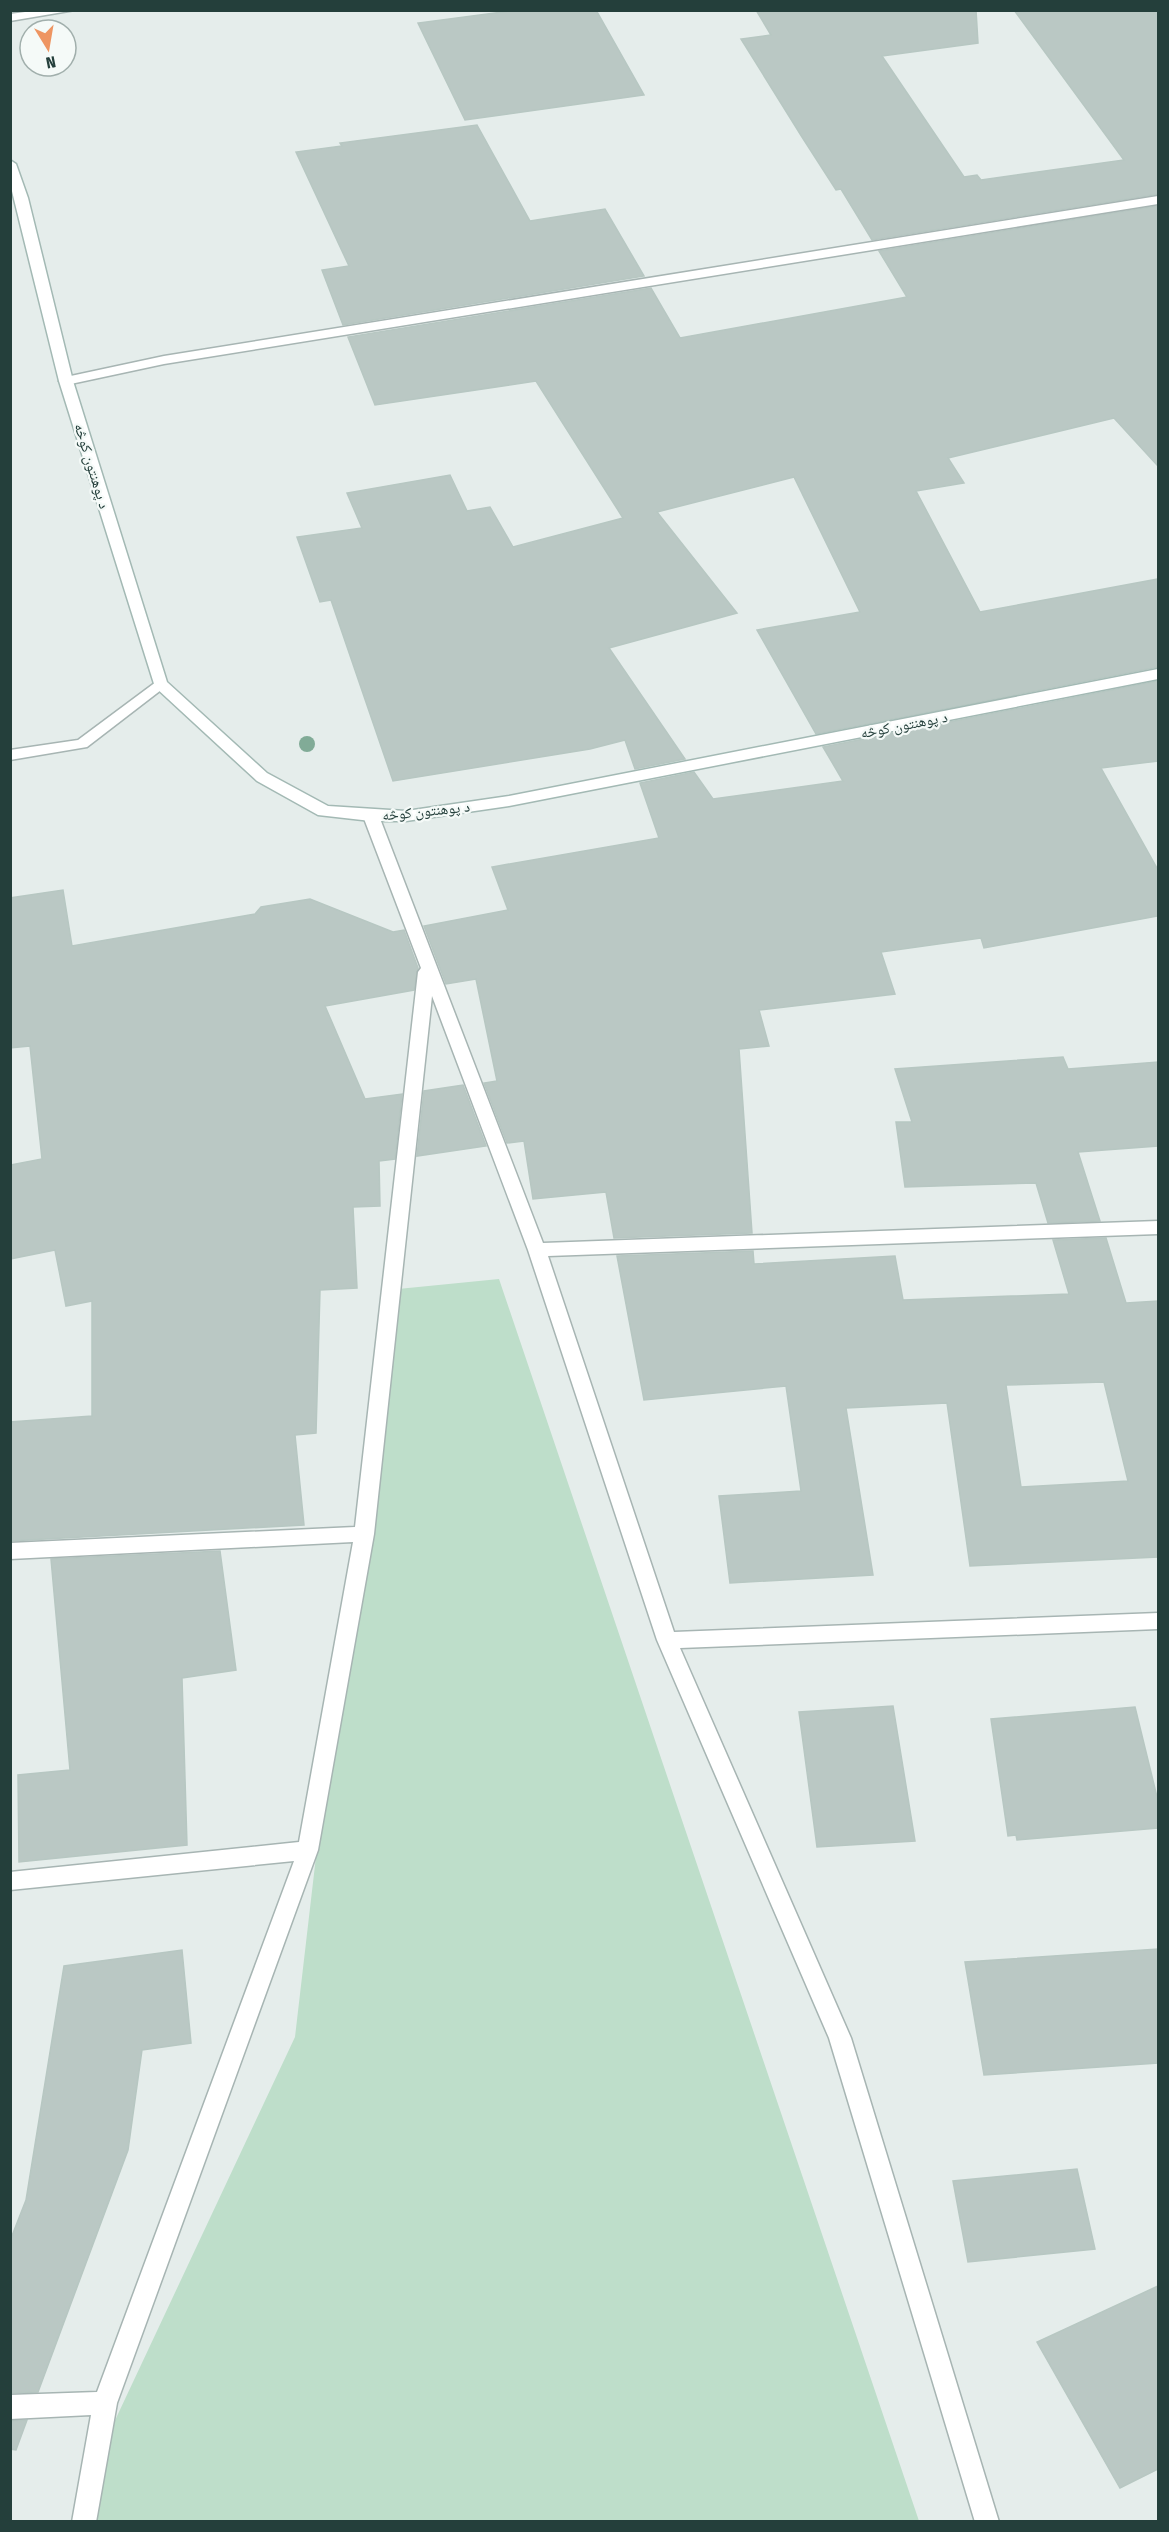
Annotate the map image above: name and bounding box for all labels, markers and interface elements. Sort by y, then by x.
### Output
north arrow [18,18,78,78]
text: N [44,52,57,72]
street label: د پوهنتون کوڅه [70,421,114,511]
street label: د پوهنتون کوڅه [859,708,949,743]
street label: د پوهنتون کوڅه [381,797,471,826]

